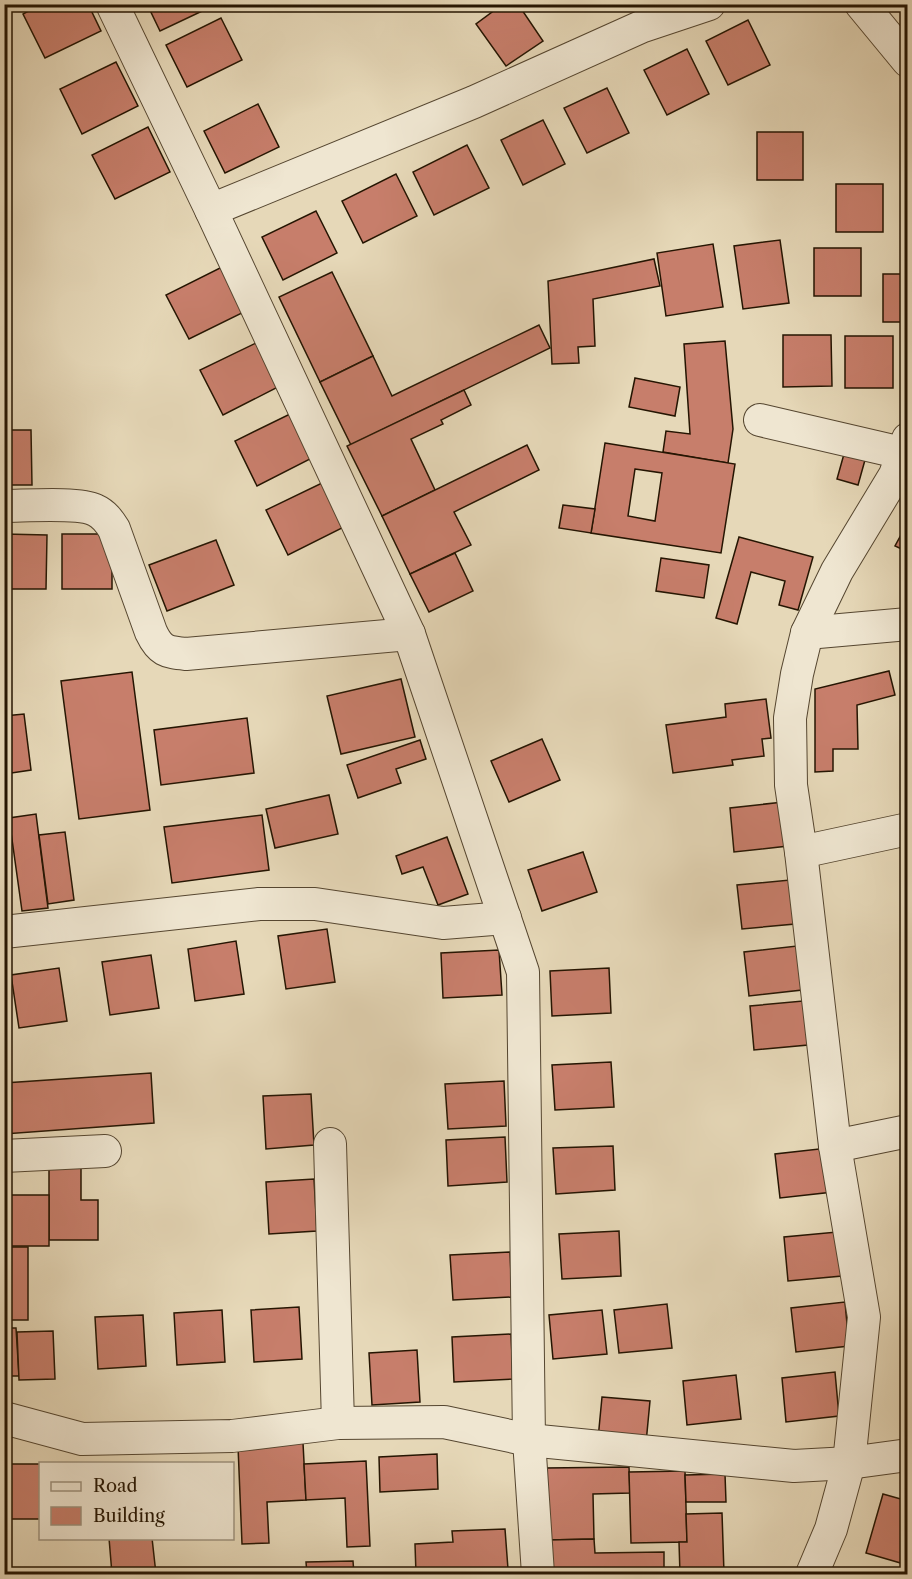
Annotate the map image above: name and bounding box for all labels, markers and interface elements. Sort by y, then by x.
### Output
legend [39,1462,234,1540]
text: Road [93,1475,138,1497]
text: Building [93,1505,165,1527]

